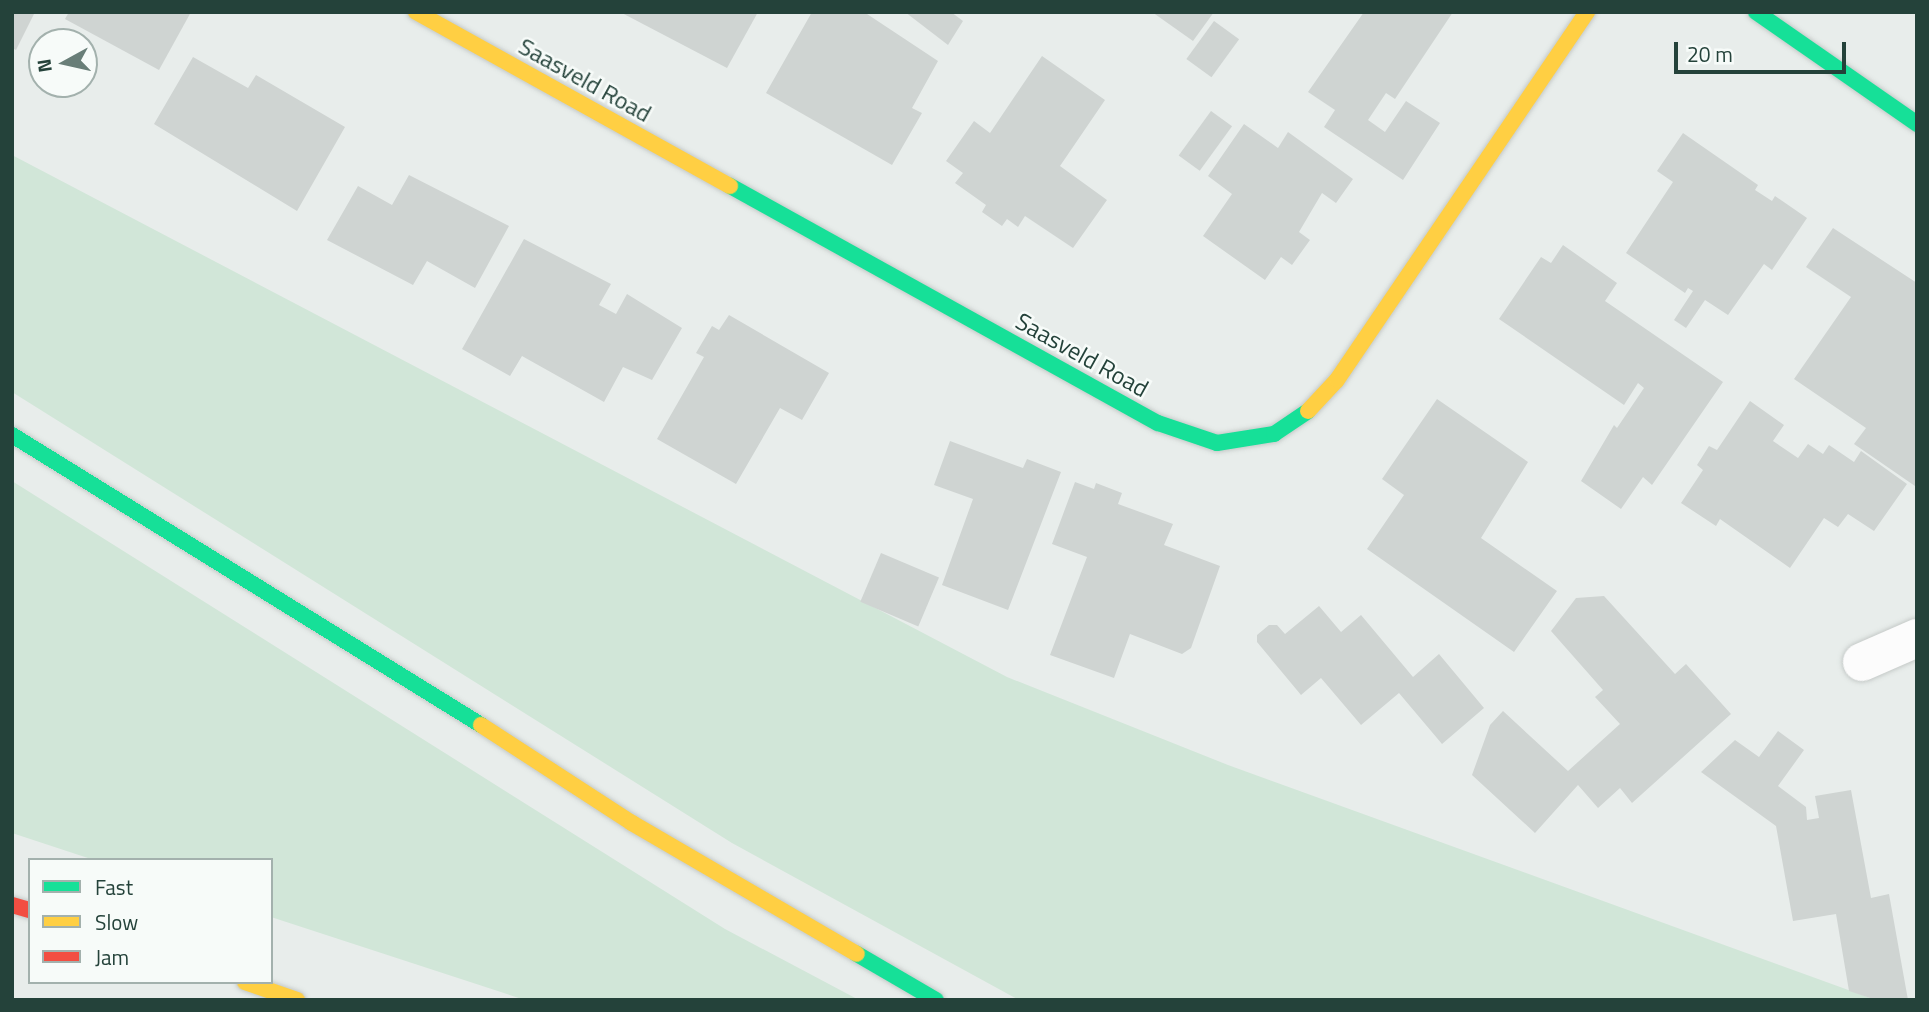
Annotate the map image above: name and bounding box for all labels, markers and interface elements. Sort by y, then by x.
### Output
north arrow [28,28,98,98]
scale bar [1677,28,1848,72]
street label: Saasveld Road [514,32,656,128]
text: 20 m [1687,38,1733,70]
text: N [28,57,59,74]
street label: Saasveld Road [1011,307,1153,403]
legend [28,858,273,984]
text: Fast [95,871,133,903]
text: Slow [95,906,138,938]
text: Jam [95,941,129,973]

